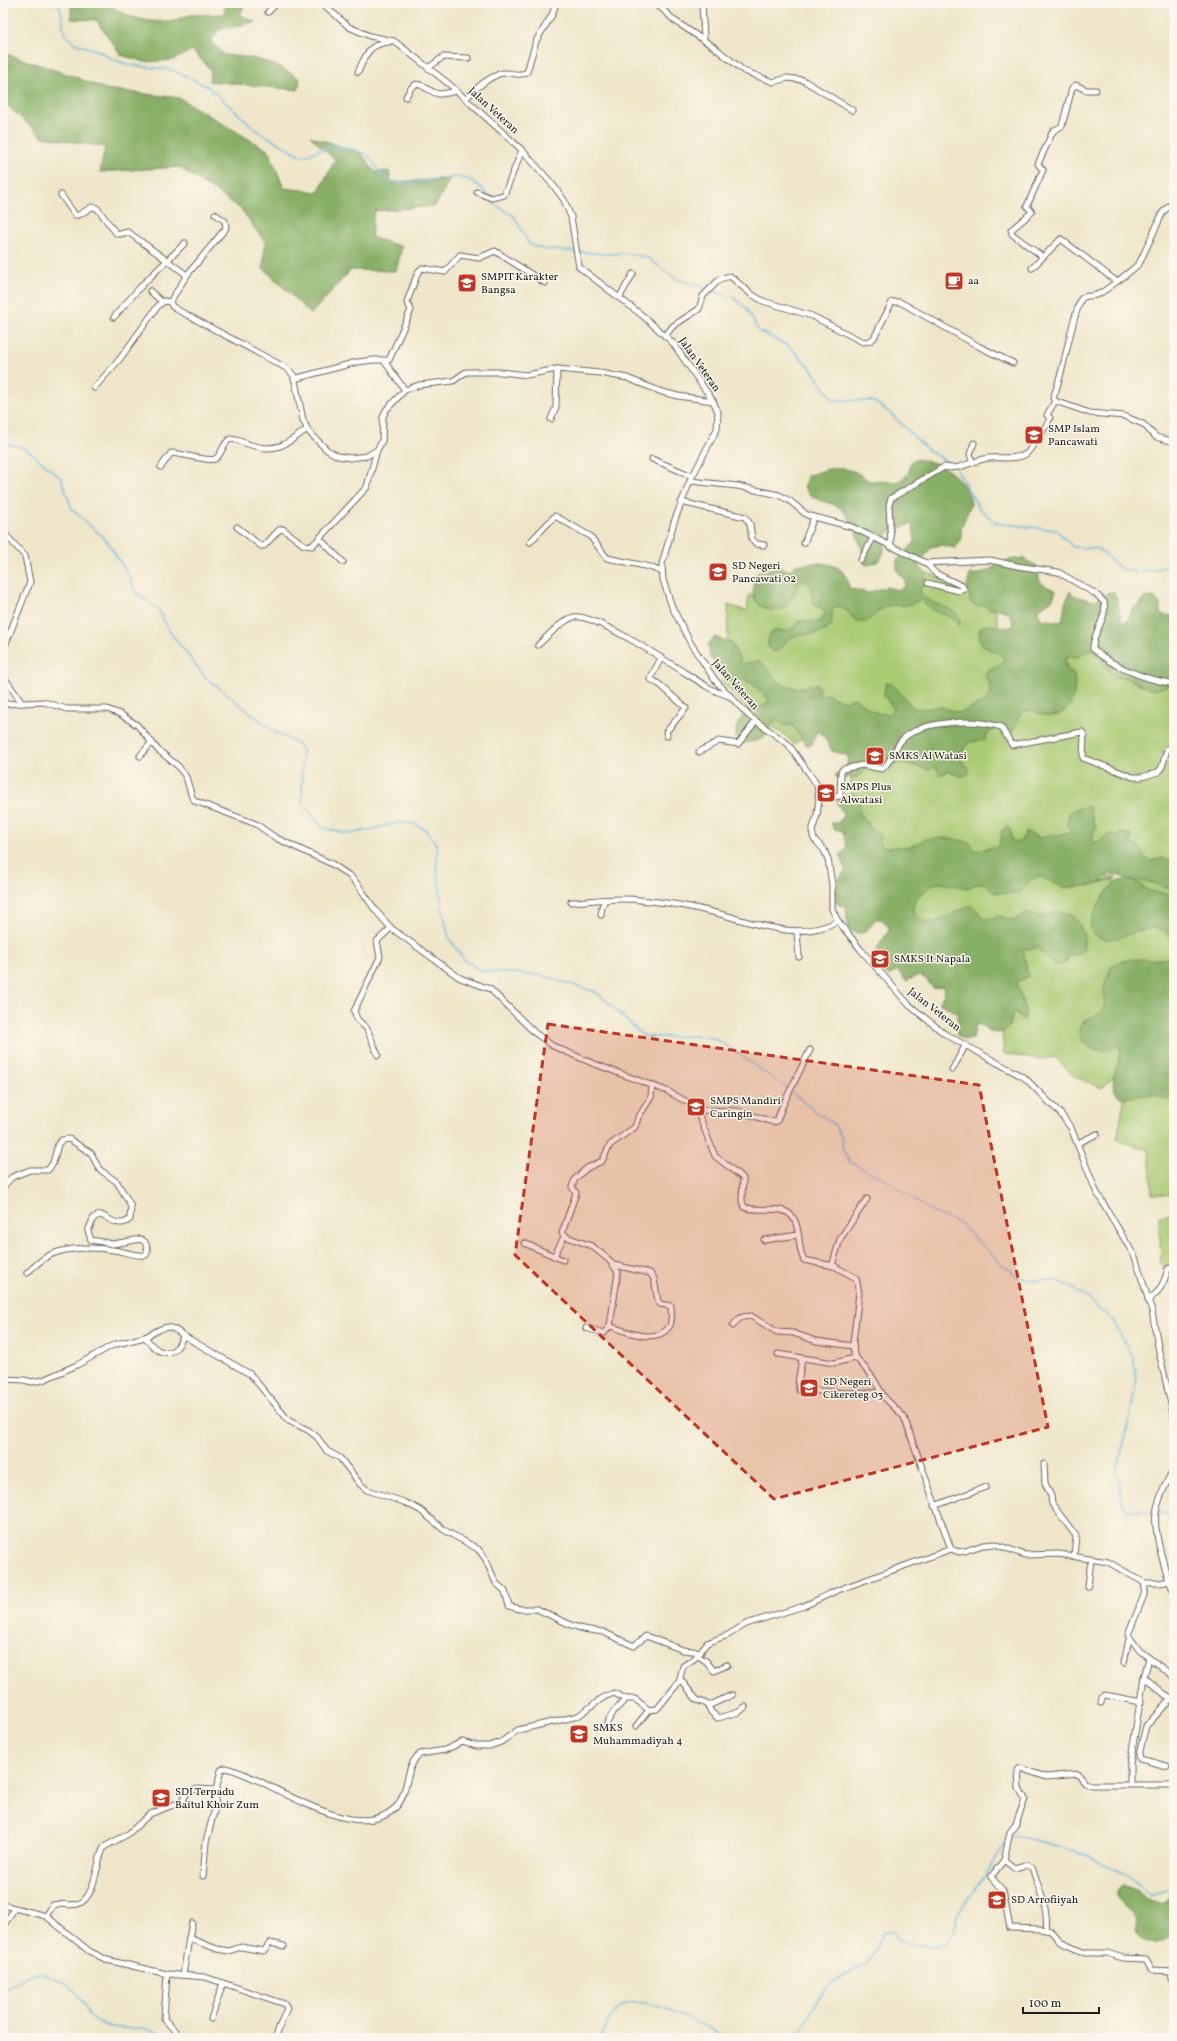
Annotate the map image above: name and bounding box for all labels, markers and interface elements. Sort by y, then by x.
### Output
street label: Jalan Veteran [464,84,522,138]
place label: SMPIT Karakter Bangsa [481,270,559,298]
cafe icon: aa [943,270,965,292]
school or university icon: SMPIT Karakter Bangsa [456,272,478,294]
place label: aa [968,274,979,289]
street label: Jalan Veteran [675,335,724,396]
place label: SMP Islam Pancawati [1048,422,1100,450]
school or university icon: SMP Islam Pancawati [1023,424,1045,446]
place label: SD Negeri Pancawati 02 [732,559,796,587]
school or university icon: SD Negeri Pancawati 02 [707,561,729,583]
street label: Jalan Veteran [708,656,762,714]
school or university icon: SMKS Al Watasi [864,745,886,767]
place label: SMKS Al Watasi [889,749,967,764]
place label: SMPS Plus Alwatasi [840,780,892,808]
school or university icon: SMPS Plus Alwatasi [815,782,837,804]
school or university icon: SMKS It Napala [869,948,891,970]
place label: SMKS It Napala [894,952,971,967]
street label: Jalan Veteran [904,984,964,1036]
place label: SMPS Mandiri Caringin [710,1094,781,1122]
school or university icon: SMPS Mandiri Caringin [685,1096,707,1118]
place label: SD Negeri Cikereteg 03 [823,1375,883,1403]
school or university icon: SD Negeri Cikereteg 03 [798,1377,820,1399]
place label: SMKS Muhammadiyah 4 [593,1721,683,1749]
school or university icon: SMKS Muhammadiyah 4 [568,1723,590,1745]
place label: SDI Terpadu Baitul Khoir Zum [175,1785,259,1813]
school or university icon: SDI Terpadu Baitul Khoir Zum [150,1787,172,1809]
school or university icon: SD Arrofiiyah [986,1889,1008,1911]
place label: SD Arrofiiyah [1011,1893,1079,1908]
scale bar [1023,1989,1099,2015]
text: 100 m [1029,1996,1062,2012]

